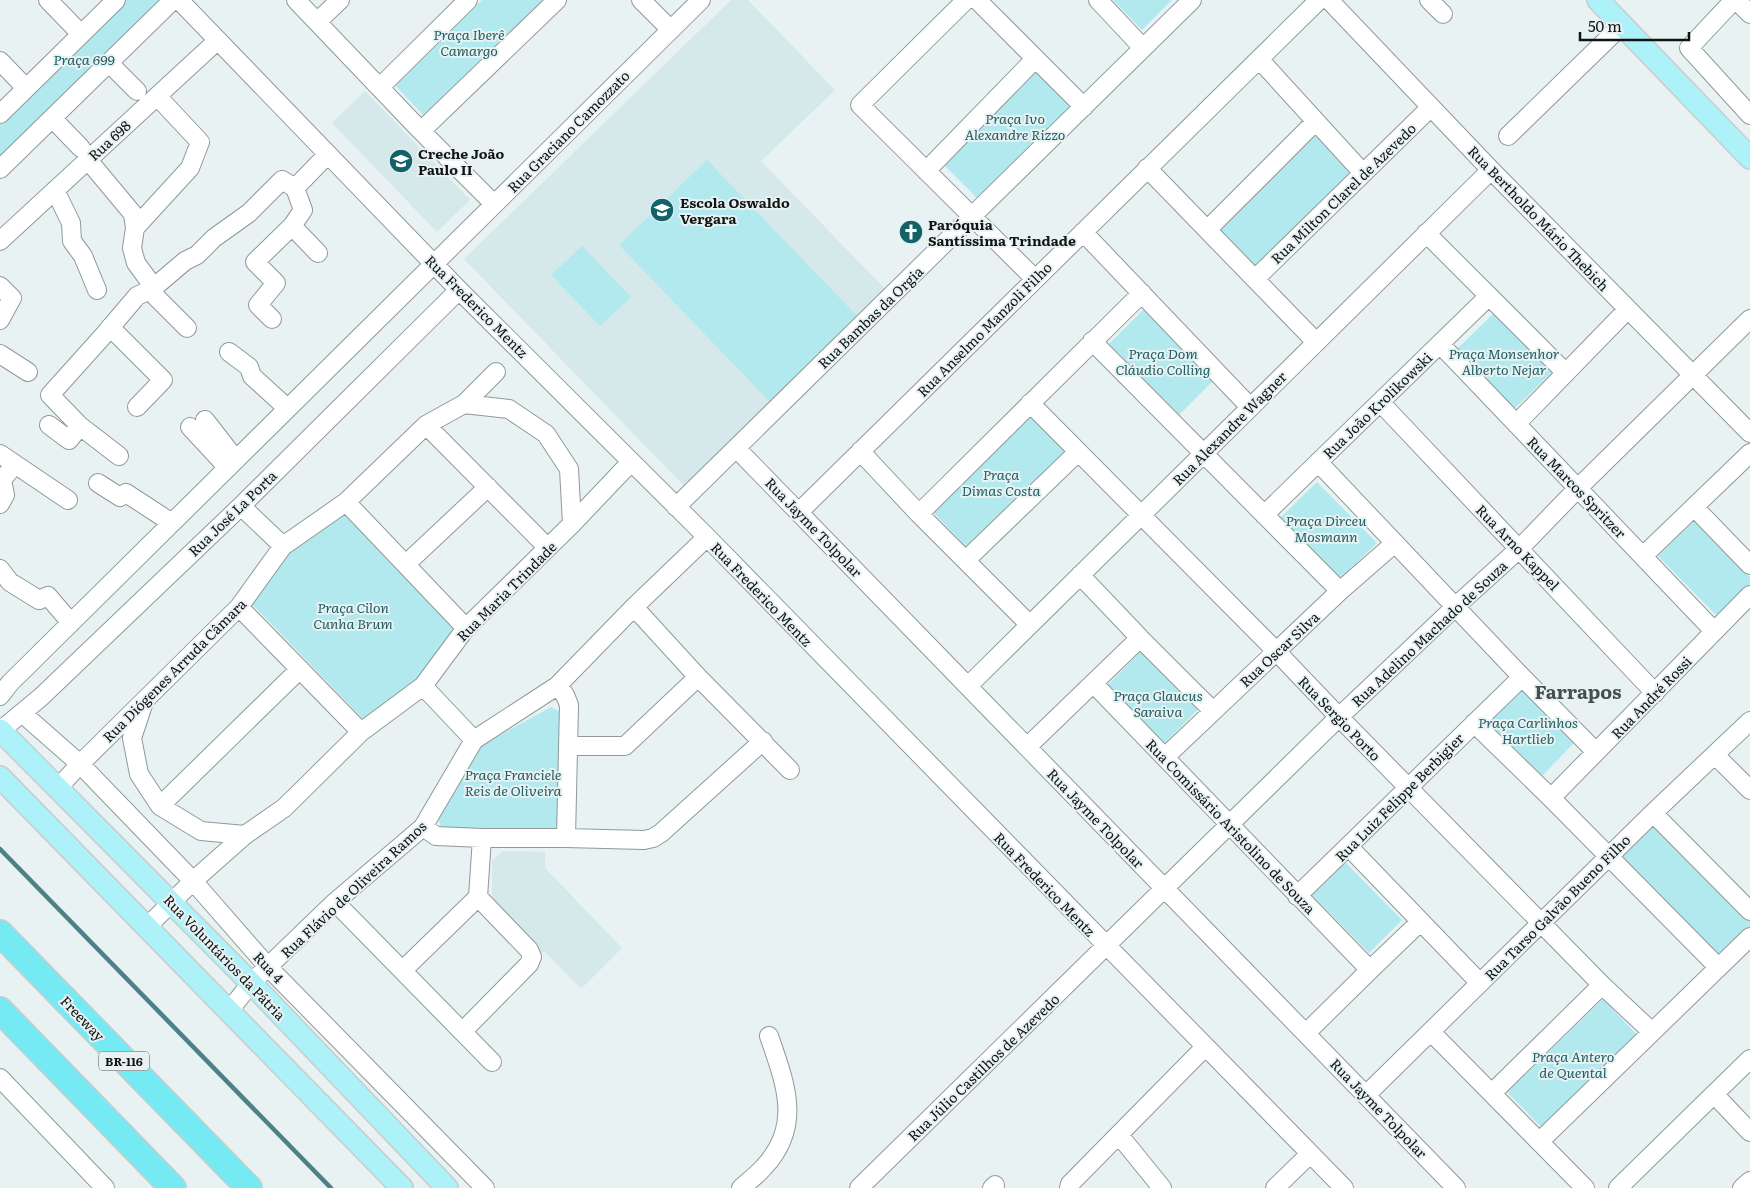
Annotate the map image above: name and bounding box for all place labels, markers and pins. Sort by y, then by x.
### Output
place label: Creche João Paulo II [418,143,504,179]
school or university icon: Creche João Paulo II [388,148,414,174]
place label: Escola Oswaldo Vergara [680,192,790,228]
school or university icon: Escola Oswaldo Vergara [649,197,675,223]
place label: Paróquia Santíssima Trindade [928,214,1076,250]
church icon: Paróquia Santíssima Trindade [898,219,924,245]

